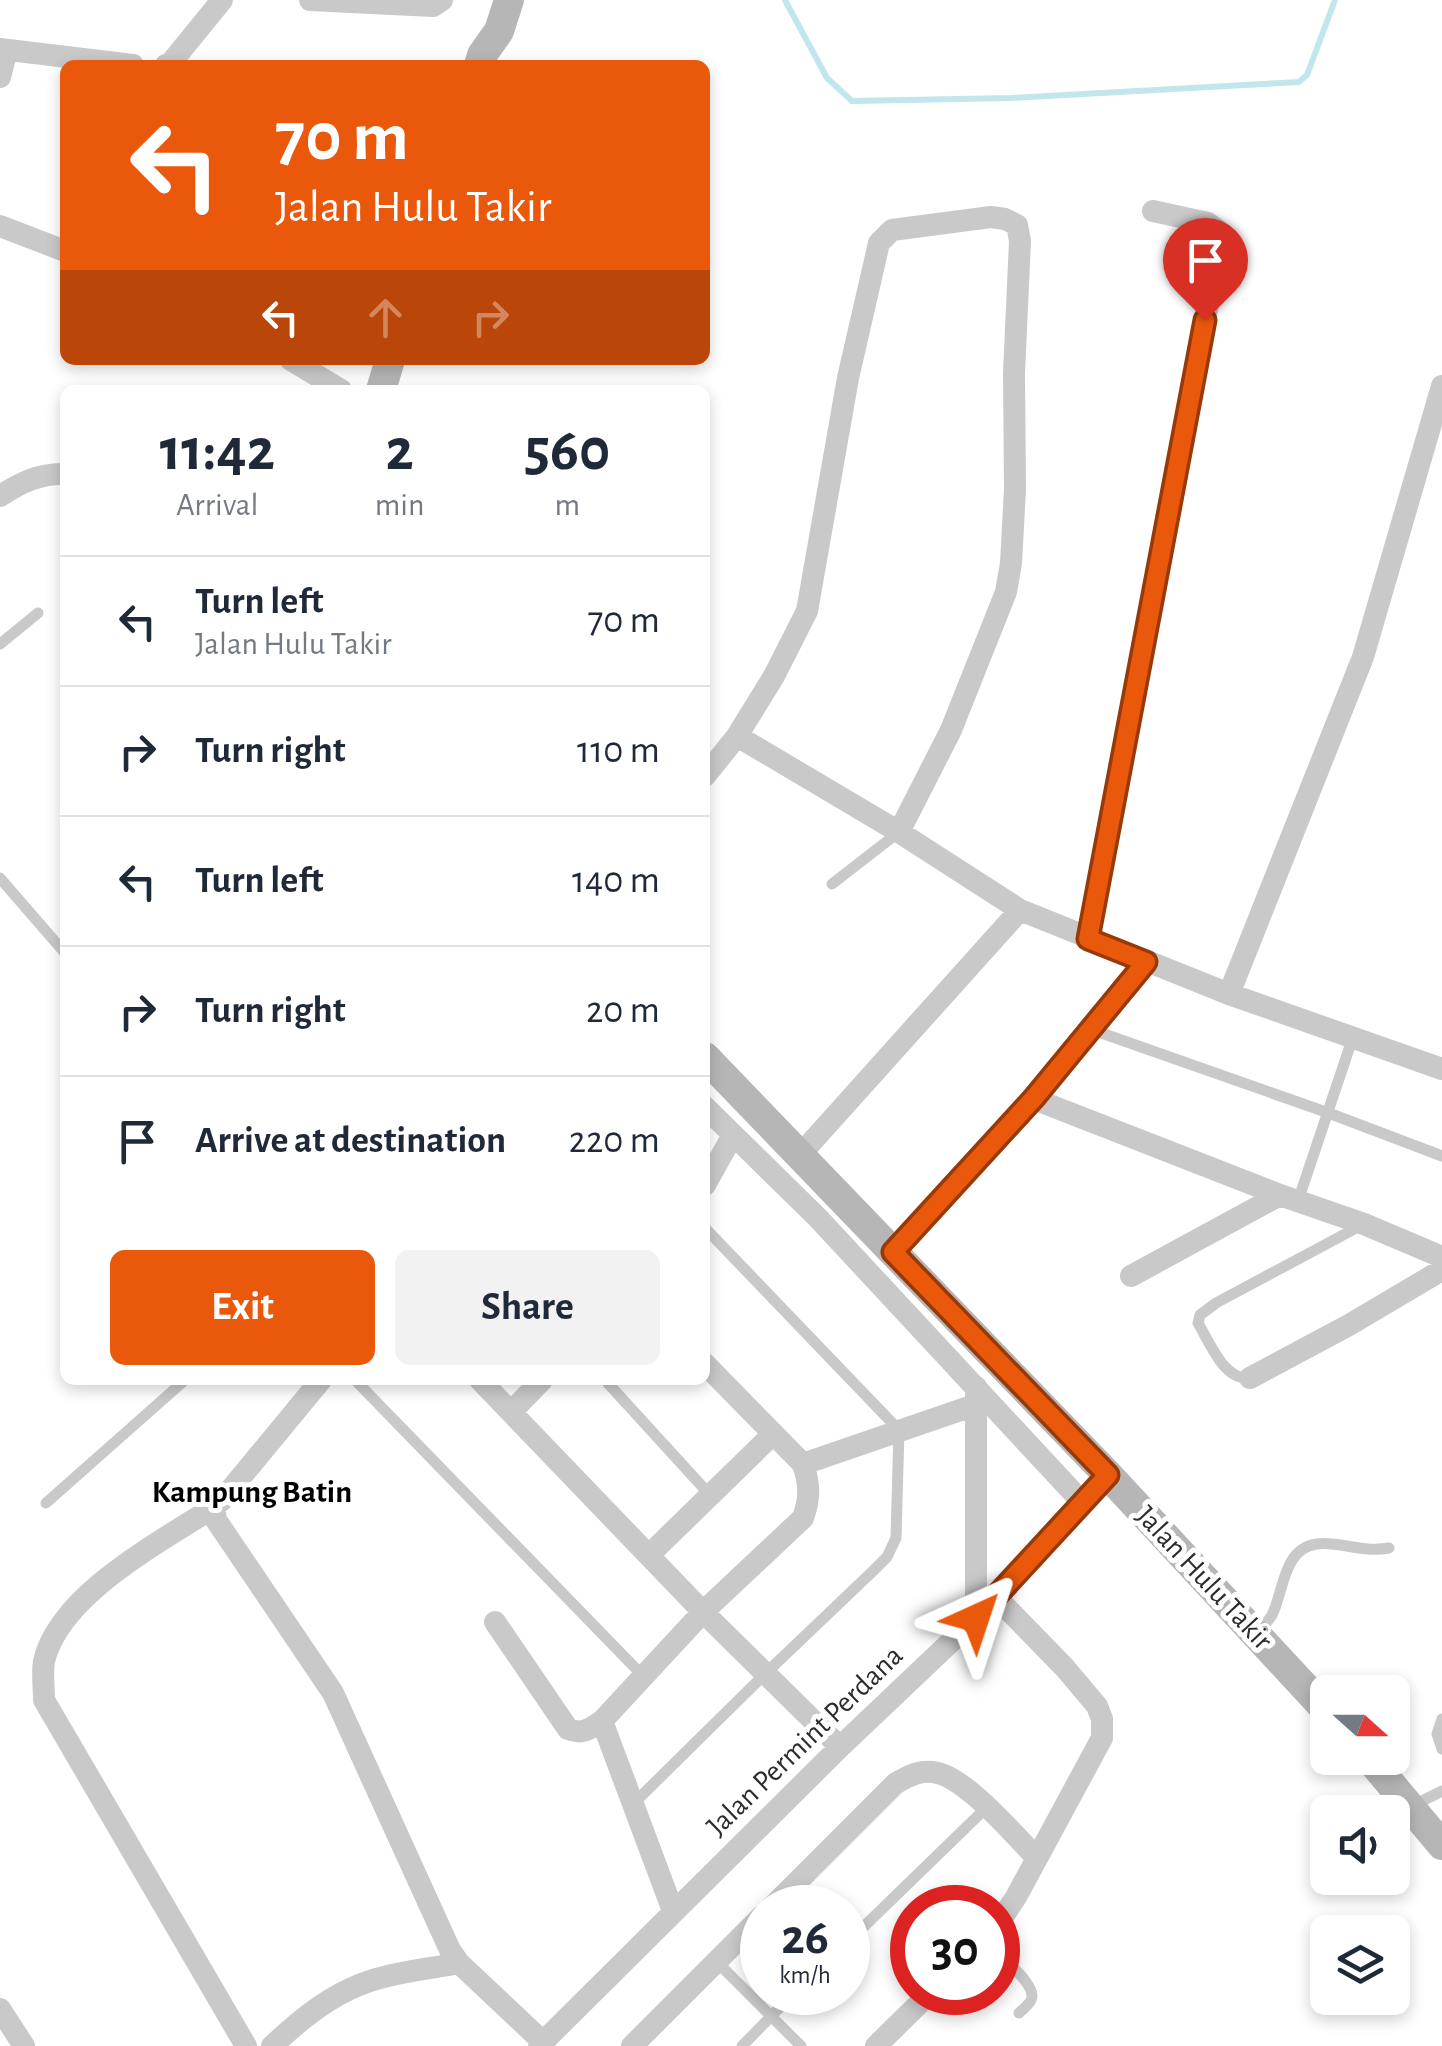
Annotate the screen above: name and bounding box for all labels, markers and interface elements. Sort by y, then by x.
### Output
icon: left [110,100,240,230]
text: 70 m [275,103,409,173]
text: Jalan Hulu Takir [275,185,552,230]
pin [1163,218,1248,321]
icon: arrive [1178,233,1233,288]
icon: left [253,290,308,345]
icon: ahead [358,290,413,345]
icon: right [463,290,518,345]
text: 11:42 [160,421,275,481]
text: 2 [385,421,414,481]
text: 560 [524,421,610,481]
text: Arrival [176,489,258,521]
text: min [375,489,425,521]
text: m [554,489,580,521]
text: Turn left [195,583,323,621]
icon: left [110,594,165,649]
text: 70 m [587,602,660,640]
text: Jalan Hulu Takir [195,628,392,660]
icon: right [110,724,165,779]
text: Turn right [195,732,345,770]
text: 110 m [577,732,660,770]
icon: left [110,854,165,909]
text: Turn left [195,862,323,900]
text: 140 m [572,862,660,900]
icon: right [110,984,165,1039]
text: Turn right [195,992,345,1030]
text: 20 m [586,992,660,1030]
icon: arrive [110,1114,165,1169]
text: Arrive at destination [195,1122,506,1160]
text: 220 m [569,1122,660,1160]
button: Exit [110,1250,375,1365]
button: Share [395,1250,660,1365]
district label: Kampung Batin [152,1476,352,1508]
street label: Jalan Hulu Takir [1130,1500,1278,1656]
position arrow [924,1566,1028,1670]
street label: Jalan Permint Perdana [701,1640,909,1842]
north arrow [1310,1675,1410,1775]
map controls [1310,1675,1410,2015]
button: sound [1310,1795,1410,1895]
speed limit sign: 30 [890,1885,1020,2015]
text: 26 [781,1913,829,1963]
button: layers [1310,1915,1410,2015]
text: km/h [779,1963,831,1988]

